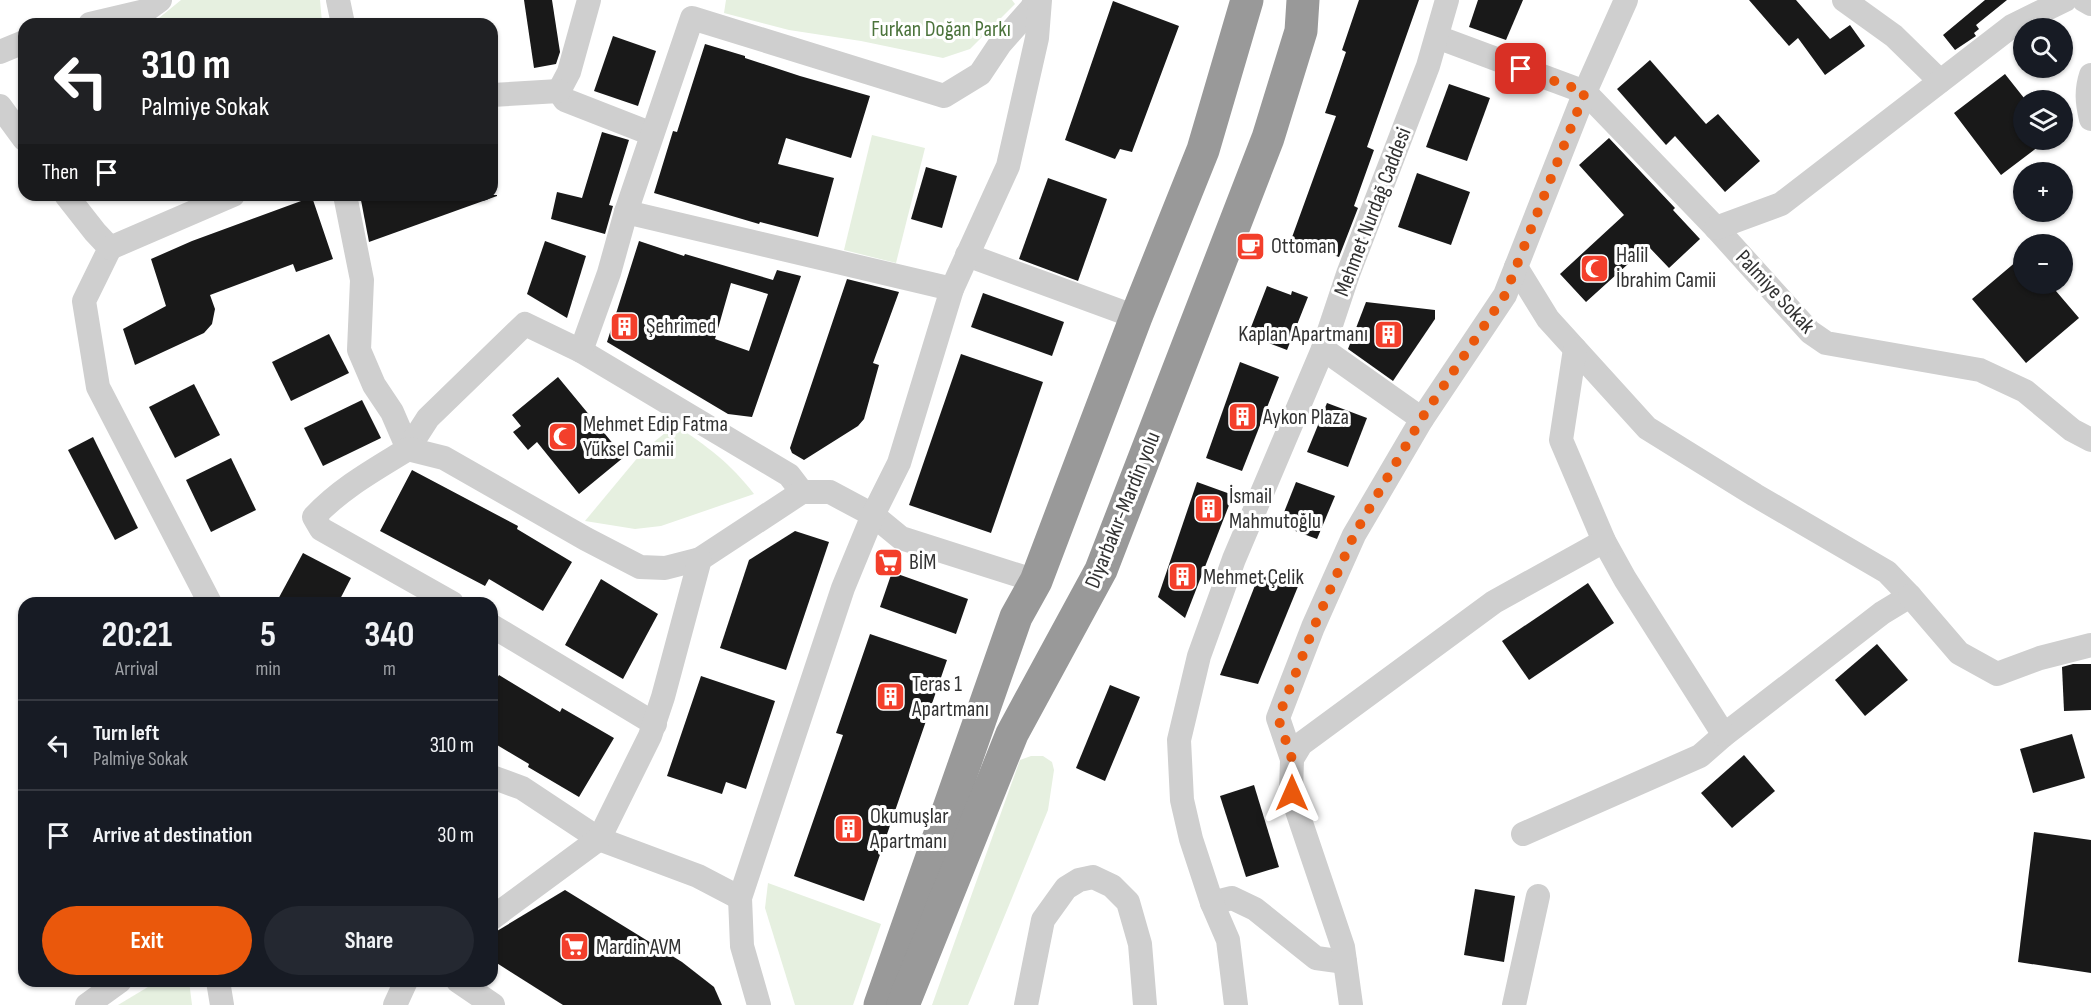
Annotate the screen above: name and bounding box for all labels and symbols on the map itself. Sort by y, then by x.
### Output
park label: Furkan Doğan Parkı [871,16,1011,43]
pin [1495,43,1546,94]
street label: Mehmet Nurdağ Caddesi [1328,124,1418,300]
cafe icon: Ottoman [1234,230,1266,262]
place label: Ottoman [1271,233,1336,260]
place label: Halil İbrahim Camii [1616,242,1716,294]
street label: Palmiye Sokak [1730,245,1821,340]
mosque icon: Halil İbrahim Camii [1579,252,1611,284]
building icon: Şehrimed [609,310,641,342]
place label: Şehrimed [646,313,716,340]
building icon: Kaplan Apartmanı [1373,318,1405,350]
place label: Kaplan Apartmanı [1238,321,1368,348]
building icon: Aykon Plaza [1226,401,1258,433]
place label: Aykon Plaza [1262,404,1349,431]
place label: Mehmet Edip Fatma Yüksel Camii [583,411,728,463]
mosque icon: Mehmet Edip Fatma Yüksel Camii [546,421,578,453]
street label: Diyarbakır-Mardin yolu [1079,428,1167,592]
place label: İsmail Mahmutoğlu [1229,483,1321,535]
building icon: İsmail Mahmutoğlu [1192,493,1224,525]
supermarket icon: BİM [872,546,904,578]
place label: BİM [909,549,936,576]
building icon: Mehmet Çelik [1166,561,1198,593]
place label: Mehmet Çelik [1203,564,1304,591]
place label: Teras 1 Apartmanı [911,671,989,723]
building icon: Teras 1 Apartmanı [875,681,907,713]
position arrow [1260,761,1324,825]
place label: Okumuşlar Apartmanı [869,803,949,855]
building icon: Okumuşlar Apartmanı [833,813,865,845]
supermarket icon: Mardin AVM [559,931,591,963]
place label: Mardin AVM [596,934,681,961]

